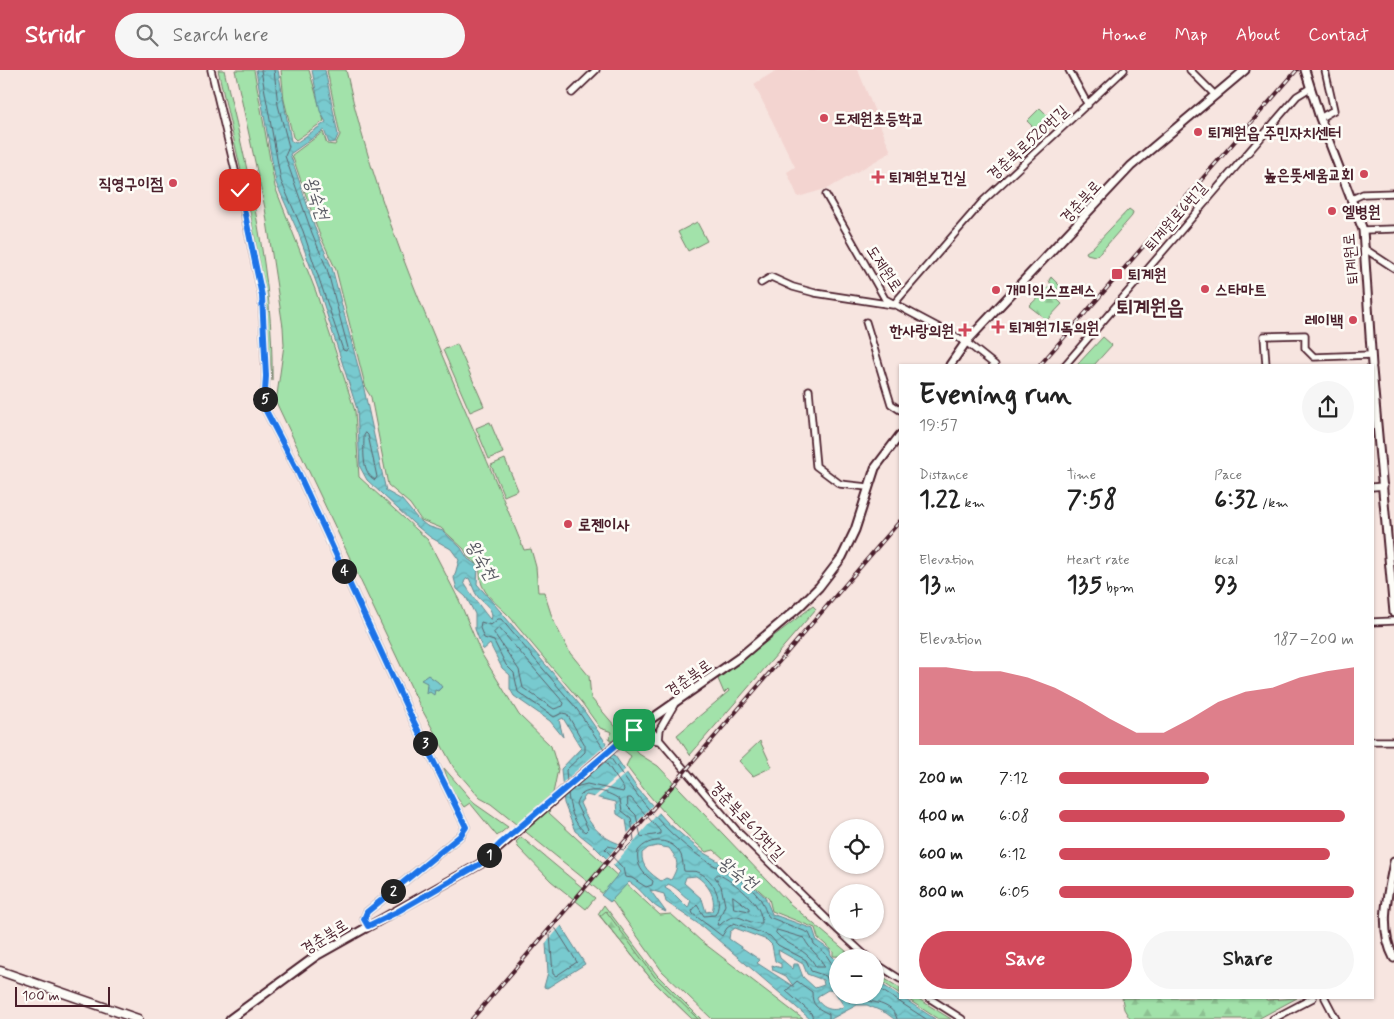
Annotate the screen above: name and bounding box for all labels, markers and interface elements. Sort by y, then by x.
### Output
search box [115,13,465,58]
text: Stridr [25,20,85,51]
icon: search [133,21,161,49]
text: Search here [173,23,269,48]
text: Home [1102,23,1147,47]
text: Map [1175,23,1208,47]
text: About [1236,23,1280,47]
text: Contact [1308,23,1369,47]
street label: 경춘북로520번길 [983,101,1073,185]
place label: 도제원초등학교 [834,109,924,130]
marker: 도제원초등학교 [818,112,830,124]
place label: 퇴계원읍 주민자치센터 [1208,123,1341,144]
marker: 퇴계원읍 주민자치센터 [1192,126,1204,138]
place label: 높은뜻세움교회 [1264,165,1354,186]
place label: 퇴계원보건실 [889,168,966,189]
marker: 높은뜻세움교회 [1358,168,1370,180]
pin [219,169,261,211]
marker: 퇴계원보건실 [871,170,885,184]
place label: 직영구이점 [99,174,163,195]
water label: 왕숙천 [298,174,335,224]
icon: check [226,176,254,204]
street label: 경춘북로 [1056,176,1106,228]
marker: 직영구이점 [167,177,179,189]
street label: 퇴계원로6번길 [1140,178,1212,256]
place label: 엘병원 [1342,202,1381,223]
marker: 엘병원 [1326,205,1338,217]
street label: 퇴계원로 [1339,232,1364,285]
street label: 도제원로 [861,242,907,296]
place label: 퇴계원 [1128,265,1167,286]
marker: 퇴계원 [1110,267,1124,281]
place label: 스타마트 [1215,280,1267,301]
place label: 개미익스프레스 [1006,281,1096,302]
marker: 스타마트 [1199,283,1211,295]
marker: 개미익스프레스 [990,284,1002,296]
district label: 퇴계원읍 [1116,294,1184,322]
place label: 레이백 [1304,311,1343,332]
marker: 레이백 [1347,314,1359,326]
place label: 퇴계원기독의원 [1009,318,1099,339]
marker: 퇴계원기독의원 [991,320,1005,334]
place label: 한사랑의원 [889,321,954,342]
marker: 한사랑의원 [958,323,972,337]
text: Evening run [919,377,1072,414]
button: share [1302,381,1354,433]
pin: 5 [252,386,278,412]
text: 5 [261,390,270,408]
text: 19:57 [919,415,958,436]
text: Distance [919,466,968,484]
text: Time [1067,466,1096,484]
text: Pace [1214,466,1242,484]
text: 1.22 [919,484,961,517]
text: 7:58 [1067,484,1117,517]
text: 6:32 [1214,484,1258,517]
text: km [961,494,985,512]
text: /km [1258,494,1289,512]
place label: 로젠이사 [578,515,630,536]
marker: 로젠이사 [562,518,574,530]
water label: 왕숙천 [460,536,503,587]
text: Elevation [919,551,974,569]
text: Heart rate [1067,551,1130,569]
text: kcal [1214,551,1238,569]
pin: 4 [332,558,356,584]
text: 4 [340,562,349,580]
text: 13 [919,569,941,602]
text: 135 [1067,569,1102,602]
text: 93 [1214,569,1237,602]
text: m [941,579,956,597]
text: bpm [1102,579,1134,597]
text: Elevation [919,629,982,650]
text: 187–200 m [1273,629,1354,650]
street label: 경춘북로 [662,655,716,702]
pin [613,709,655,751]
icon: arrive [620,716,648,744]
pin: 3 [412,730,438,756]
text: 3 [422,734,429,752]
text: 200 m [919,768,963,789]
text: 7:12 [999,768,1029,789]
street label: 경춘북로613번길 [705,777,789,865]
text: 400 m [919,806,964,827]
text: 6:08 [999,806,1029,827]
map controls [829,819,884,1004]
button: locate [829,819,884,874]
pin: 1 [476,842,502,868]
text: 600 m [919,844,963,865]
text: 6:12 [999,844,1027,865]
text: 1 [486,846,493,864]
water label: 왕숙천 [713,851,763,897]
pin: 2 [380,878,406,904]
text: 2 [390,882,397,900]
text: 800 m [919,882,964,903]
text: 6:05 [999,882,1029,903]
button: + [829,884,884,939]
street label: 경춘북로 [297,915,352,960]
button: Save [919,931,1132,989]
button: Share [1142,931,1354,989]
button: − [829,949,884,1004]
scale bar [15,984,110,1007]
text: 100 m [22,987,60,1005]

